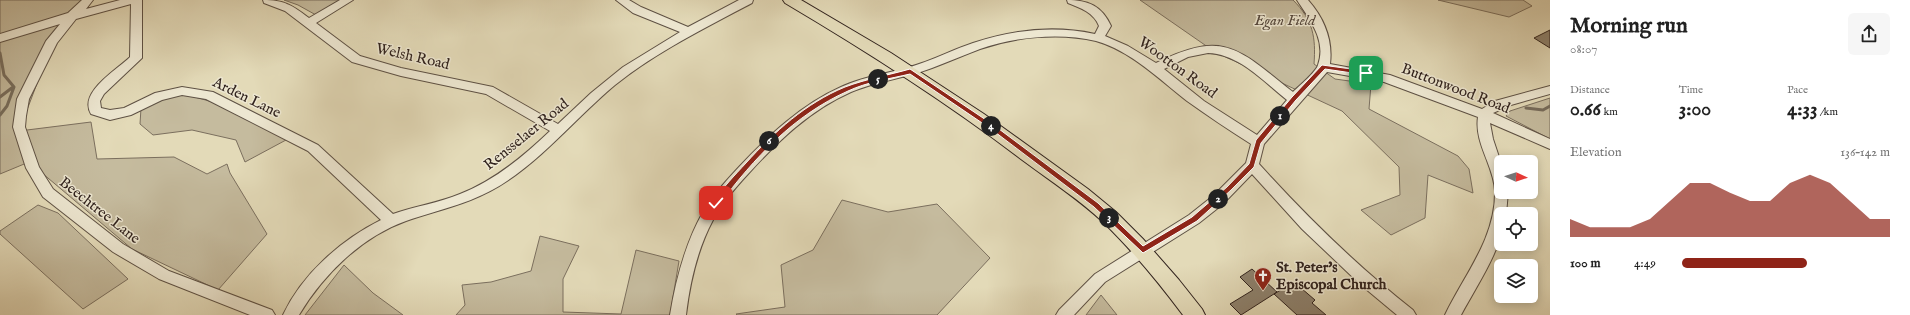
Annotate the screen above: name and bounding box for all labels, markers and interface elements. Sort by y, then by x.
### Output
park label: Egan Field [1254,11,1316,31]
text: Morning run [1570,12,1688,40]
button: share [1848,13,1890,55]
street label: Wootton Road [1134,32,1222,103]
street label: Welsh Road [374,39,453,74]
text: 08:07 [1570,41,1597,58]
pin [1349,56,1383,90]
street label: Buttonwood Road [1399,59,1514,118]
icon: arrive [1355,62,1377,84]
pin: 5 [868,69,888,89]
street label: Arden Lane [209,72,284,122]
text: 5 [876,72,880,86]
text: Distance [1570,83,1610,97]
text: Time [1679,83,1703,97]
text: Pace [1787,83,1808,97]
street label: Rensselaer Road [480,94,573,174]
text: 0.66 [1570,97,1601,122]
text: 3:00 [1679,97,1711,122]
text: 4:33 [1787,97,1817,122]
text: km [1601,105,1618,119]
text: /km [1817,105,1838,119]
pin: 1 [1270,106,1290,126]
text: 1 [1278,109,1282,123]
pin: 4 [981,116,1001,136]
text: 4 [988,119,994,133]
pin: 6 [759,131,779,151]
text: 6 [767,134,771,148]
text: Elevation [1570,144,1622,161]
text: 136–142 m [1840,144,1890,161]
north arrow [1494,155,1538,199]
map controls [1494,155,1538,303]
street label: Beechtree Lane [55,173,144,248]
pin [699,186,733,220]
pin: 2 [1208,189,1228,209]
icon: check [705,192,727,214]
text: 2 [1215,192,1221,206]
button: locate [1494,207,1538,251]
pin: 3 [1099,208,1119,228]
text: 3 [1107,211,1111,225]
text: 100 m [1570,255,1600,272]
text: 4:49 [1634,255,1656,272]
place label: St. Peter's Episcopal Church [1276,258,1388,294]
button: layers [1494,259,1538,303]
church icon: St. Peter's Episcopal Church [1253,266,1273,291]

